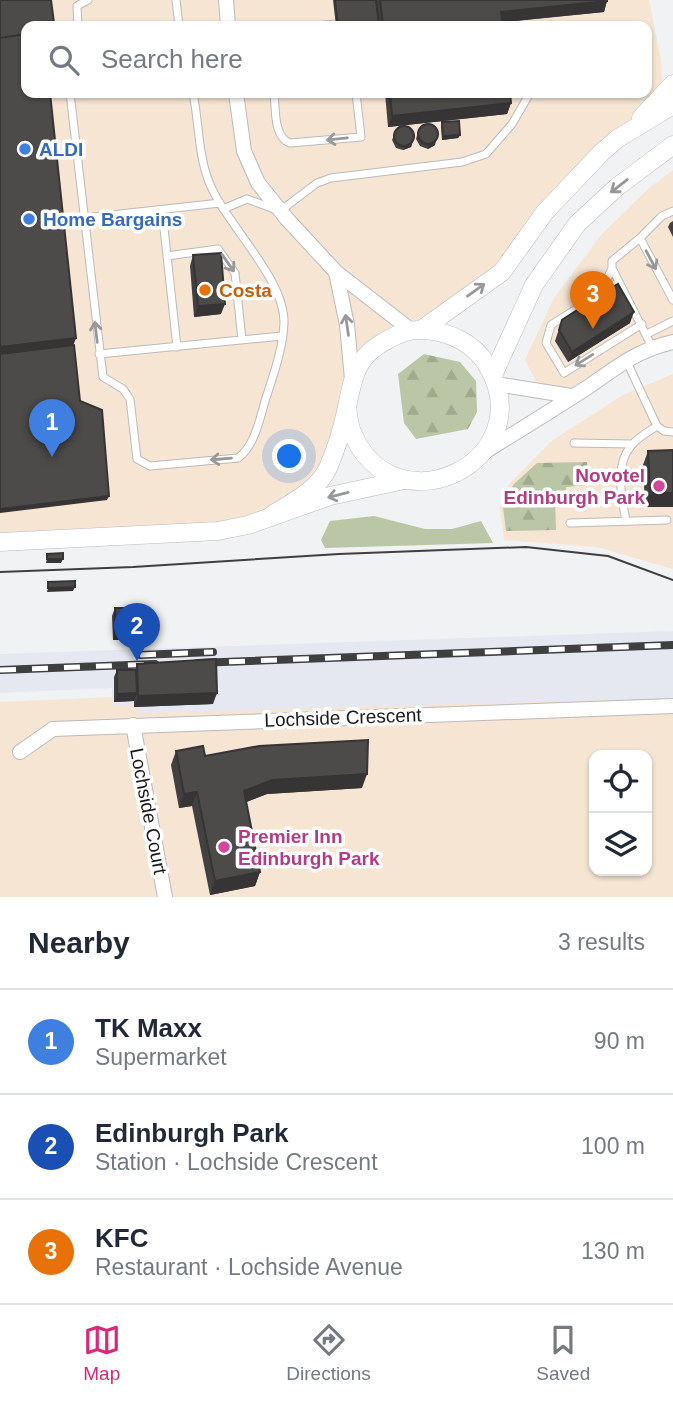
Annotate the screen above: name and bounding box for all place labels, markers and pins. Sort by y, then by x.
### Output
place label: ALDI [39,139,83,160]
marker: ALDI [17,141,33,157]
place label: Home Bargains [43,209,182,230]
marker: Home Bargains [21,211,37,227]
pin: 3 [570,271,616,329]
place label: Costa [219,280,272,301]
marker: Costa [197,282,213,298]
pin: 1 [29,399,75,457]
place label: Novotel Edinburgh Park [504,465,645,508]
marker: Novotel Edinburgh Park [651,478,667,494]
pin: 2 [114,603,160,661]
place label: Premier Inn Edinburgh Park [238,826,380,869]
marker: Premier Inn Edinburgh Park [216,839,232,855]

